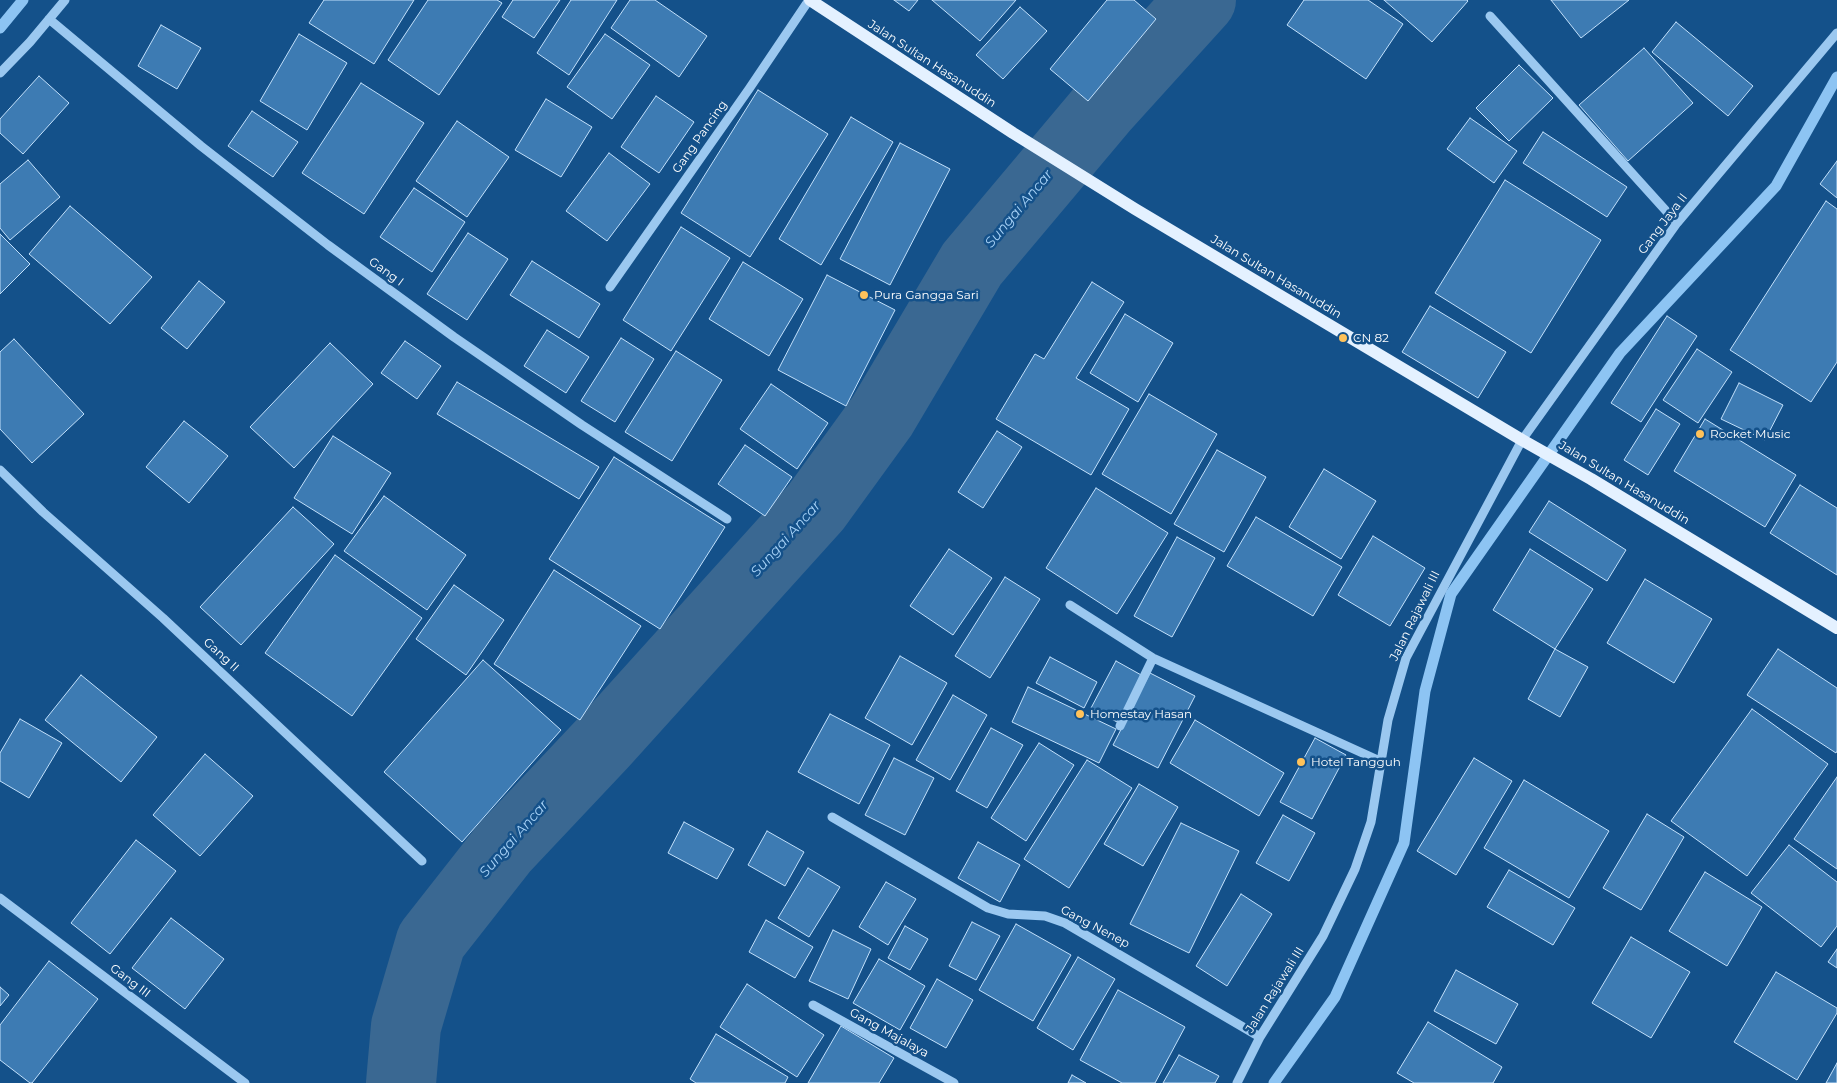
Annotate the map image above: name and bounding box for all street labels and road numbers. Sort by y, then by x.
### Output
street label: Jalan Sultan Hasanuddin [865,17,999,111]
street label: Gang Pancing [670,98,730,176]
street label: Gang Jaya II [1635,191,1691,257]
street label: Jalan Sultan Hasanuddin [1208,232,1344,322]
street label: Gang I [366,255,406,289]
street label: Jalan Sultan Hasanuddin [1556,438,1692,528]
street label: Jalan Rajawali III [1387,569,1443,663]
street label: Gang II [200,635,242,675]
street label: Gang Nenep [1058,903,1132,951]
street label: Jalan Rajawali III [1243,944,1307,1036]
street label: Gang III [107,961,153,1001]
street label: Gang Majalaya [847,1005,931,1061]

